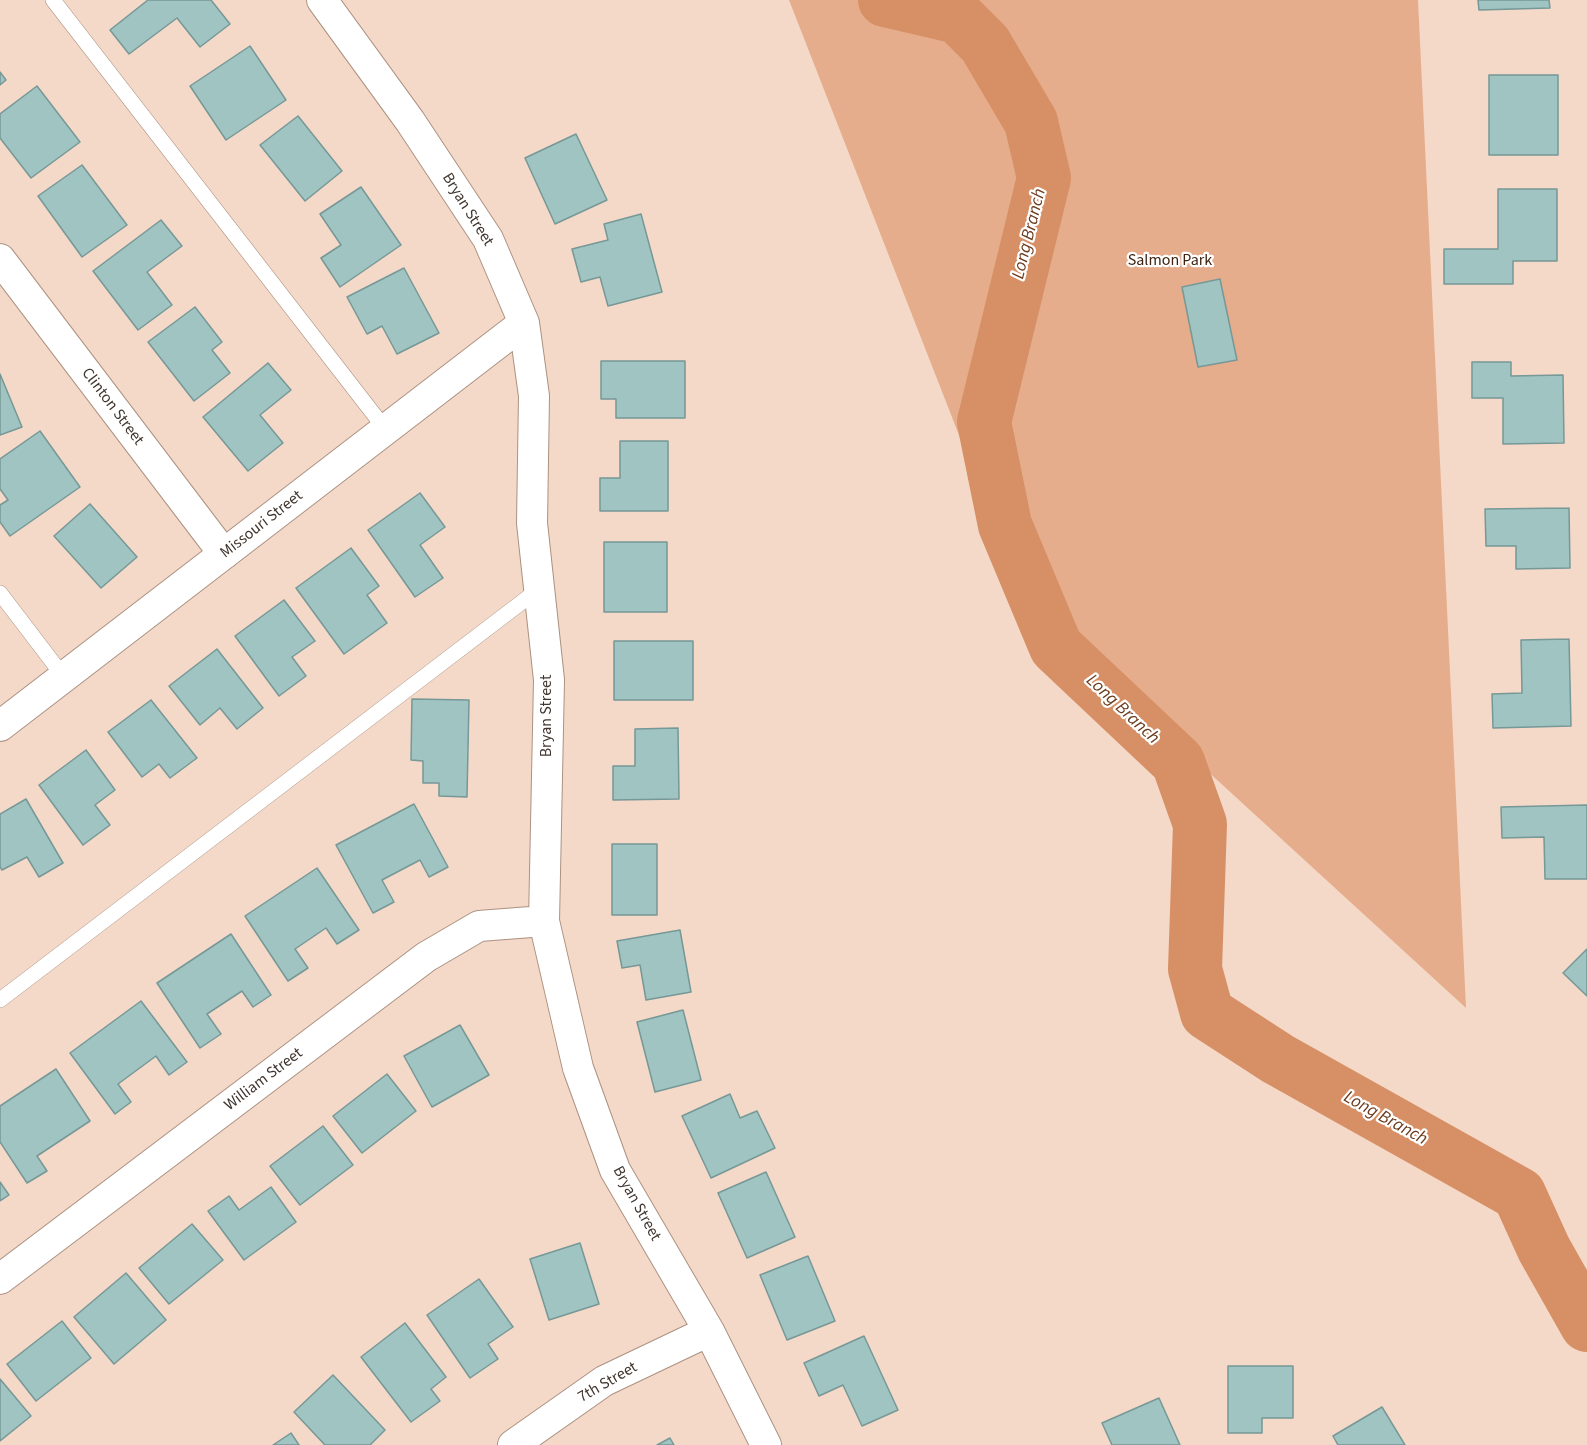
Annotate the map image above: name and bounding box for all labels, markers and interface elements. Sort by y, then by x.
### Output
street label: Bryan Street [437,170,497,250]
water label: Long Branch [1008,187,1052,281]
park label: Salmon Park [1128,251,1212,271]
street label: Clinton Street [77,365,147,449]
street label: Missouri Street [217,487,307,563]
water label: Long Branch [1081,671,1163,749]
street label: Bryan Street [537,675,557,757]
street label: William Street [221,1044,307,1116]
water label: Long Branch [1339,1087,1431,1151]
street label: Bryan Street [608,1163,664,1245]
street label: 7th Street [575,1358,641,1408]

